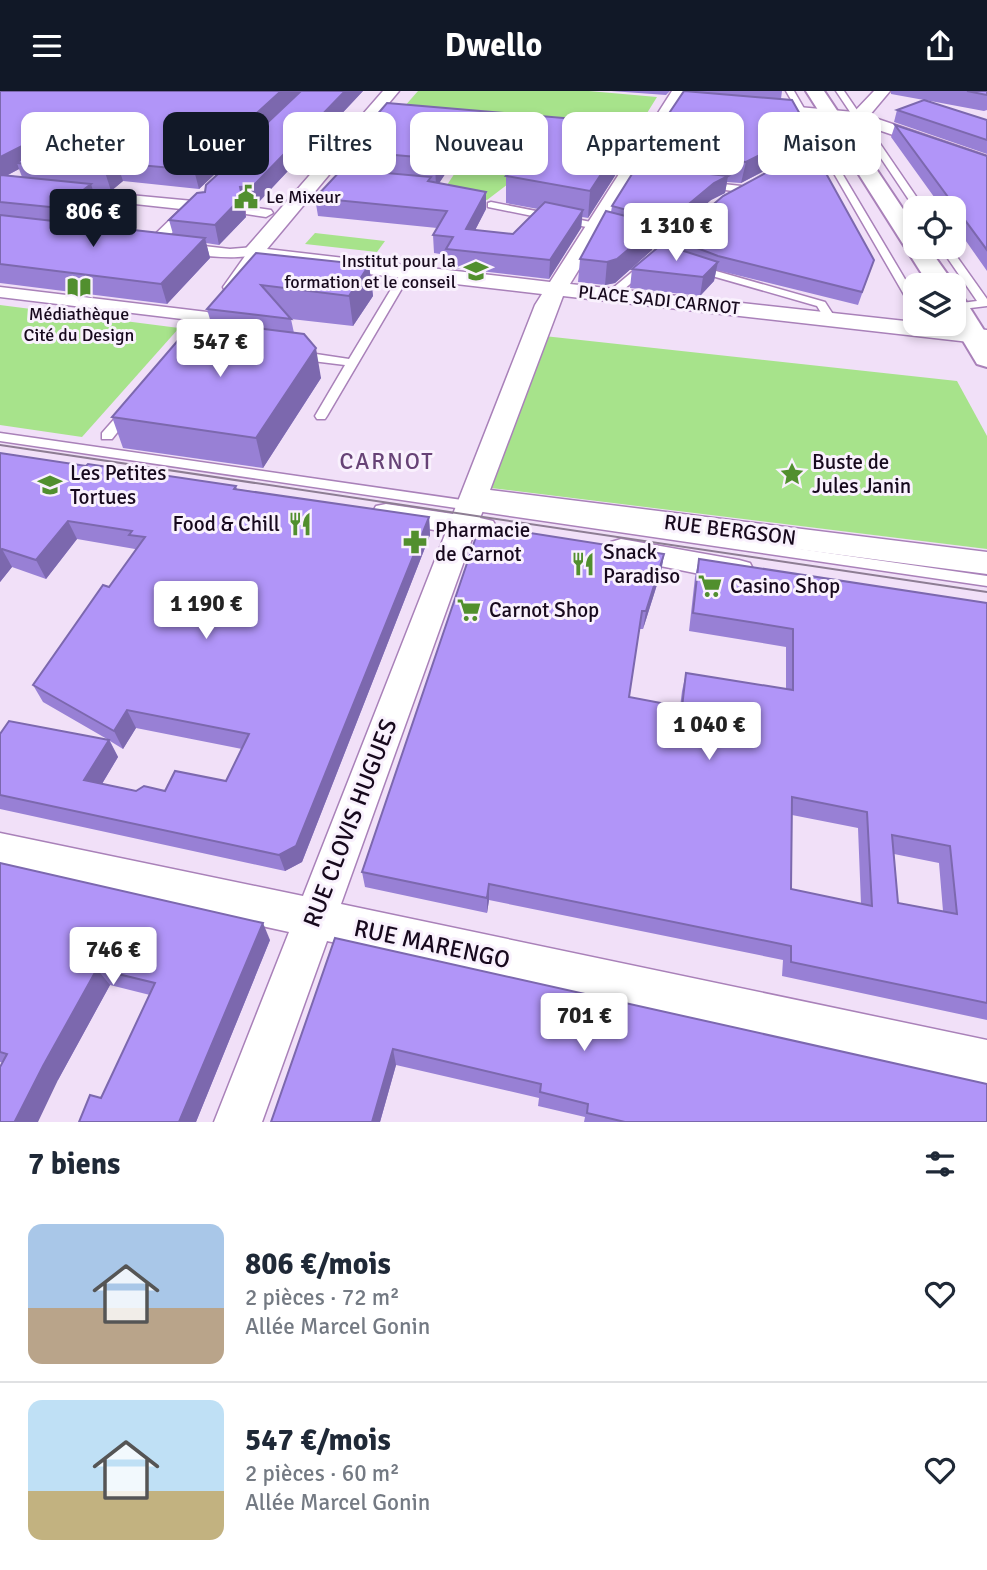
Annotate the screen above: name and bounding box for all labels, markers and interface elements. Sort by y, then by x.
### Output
text: Dwello [445,26,542,65]
icon: menu [28,27,66,65]
icon: share [921,27,959,65]
chip: Acheter [21,112,149,175]
chip: Louer [163,112,269,175]
chip: Filtres [283,112,396,175]
chip: Nouveau [410,112,548,175]
chip: Appartement [562,112,744,175]
chip: Maison [758,112,881,175]
public building icon: Le Mixeur [232,183,260,211]
place label: Le Mixeur [266,186,341,208]
pin: 806 € [44,190,142,249]
map controls [903,196,966,336]
button: locate [903,196,966,259]
text: 806 € [66,197,120,226]
pin: 1 310 € [611,204,741,263]
text: 1 310 € [640,211,712,240]
place label: Institut pour la formation et le conseil [284,250,456,293]
school or university icon: Institut pour la formation et le conseil [462,257,490,285]
library icon: Médiathèque Cité du Design [65,273,93,301]
button: layers [903,273,966,336]
street label: PLACE SADI CARNOT [577,281,741,319]
place label: Médiathèque Cité du Design [24,303,134,346]
pin: 547 € [171,320,269,379]
text: 547 € [193,327,247,356]
district label: CARNOT [339,447,435,476]
place label: Buste de Jules Janin [812,449,911,499]
place label: Les Petites Tortues [70,460,167,510]
place icon: Buste de Jules Janin [778,460,806,488]
school or university icon: Les Petites Tortues [36,471,64,499]
street label: RUE BERGSON [662,509,798,551]
restaurant icon: Food & Chill [286,510,314,538]
place label: Food & Chill [172,511,280,537]
place label: Pharmacie de Carnot [435,517,530,567]
pharmacy icon: Pharmacie de Carnot [401,528,429,556]
place label: Snack Paradiso [603,539,680,589]
restaurant icon: Snack Paradiso [569,550,597,578]
supermarket icon: Casino Shop [696,572,724,600]
place label: Casino Shop [730,573,840,599]
pin: 1 190 € [141,581,271,641]
text: 1 190 € [170,589,242,618]
supermarket icon: Carnot Shop [455,596,483,624]
place label: Carnot Shop [489,597,599,623]
pin: 1 040 € [644,703,774,762]
text: 1 040 € [673,710,745,739]
street label: RUE CLOVIS HUGUES [296,715,404,931]
street label: RUE MARENGO [351,913,513,975]
pin: 746 € [64,927,162,987]
text: 746 € [86,935,140,964]
pin: 701 € [535,993,633,1053]
text: 701 € [557,1001,611,1030]
icon: filters [921,1145,959,1183]
text: 7 biens [28,1146,120,1183]
text: 806 €/mois [245,1246,391,1283]
icon: home [84,1252,168,1336]
icon: heart [921,1275,959,1313]
text: 2 pièces · 72 m² [245,1283,400,1312]
text: Allée Marcel Gonin [245,1312,430,1341]
text: 547 €/mois [245,1422,391,1459]
icon: home [84,1428,168,1512]
icon: heart [921,1451,959,1489]
text: 2 pièces · 60 m² [245,1459,400,1488]
text: Allée Marcel Gonin [245,1488,430,1517]

